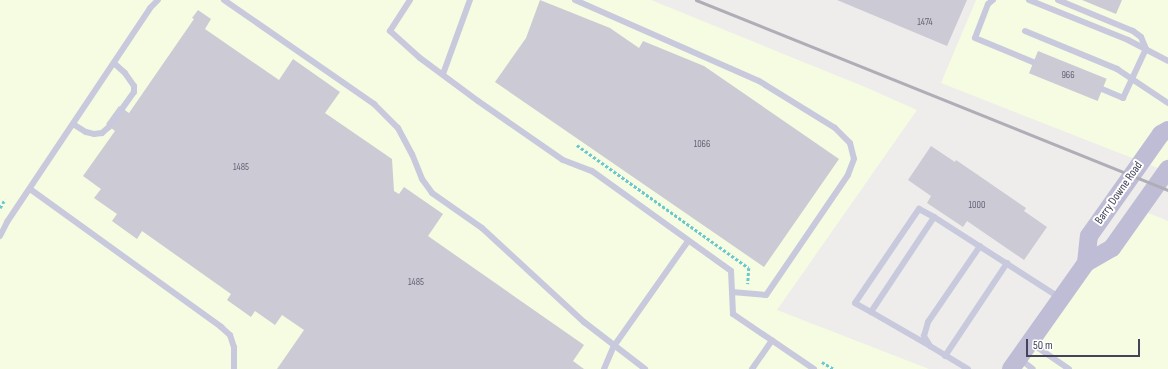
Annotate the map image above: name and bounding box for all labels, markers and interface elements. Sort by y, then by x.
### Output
house number: 1474 [917,17,933,29]
house number: 966 [1061,70,1075,82]
house number: 1066 [694,139,710,151]
street label: Barry Downe Road [1092,159,1146,227]
house number: 1485 [233,162,249,174]
house number: 1000 [969,200,985,212]
house number: 1485 [408,277,424,289]
scale bar [1028,331,1142,357]
text: 50 m [1033,338,1053,353]

